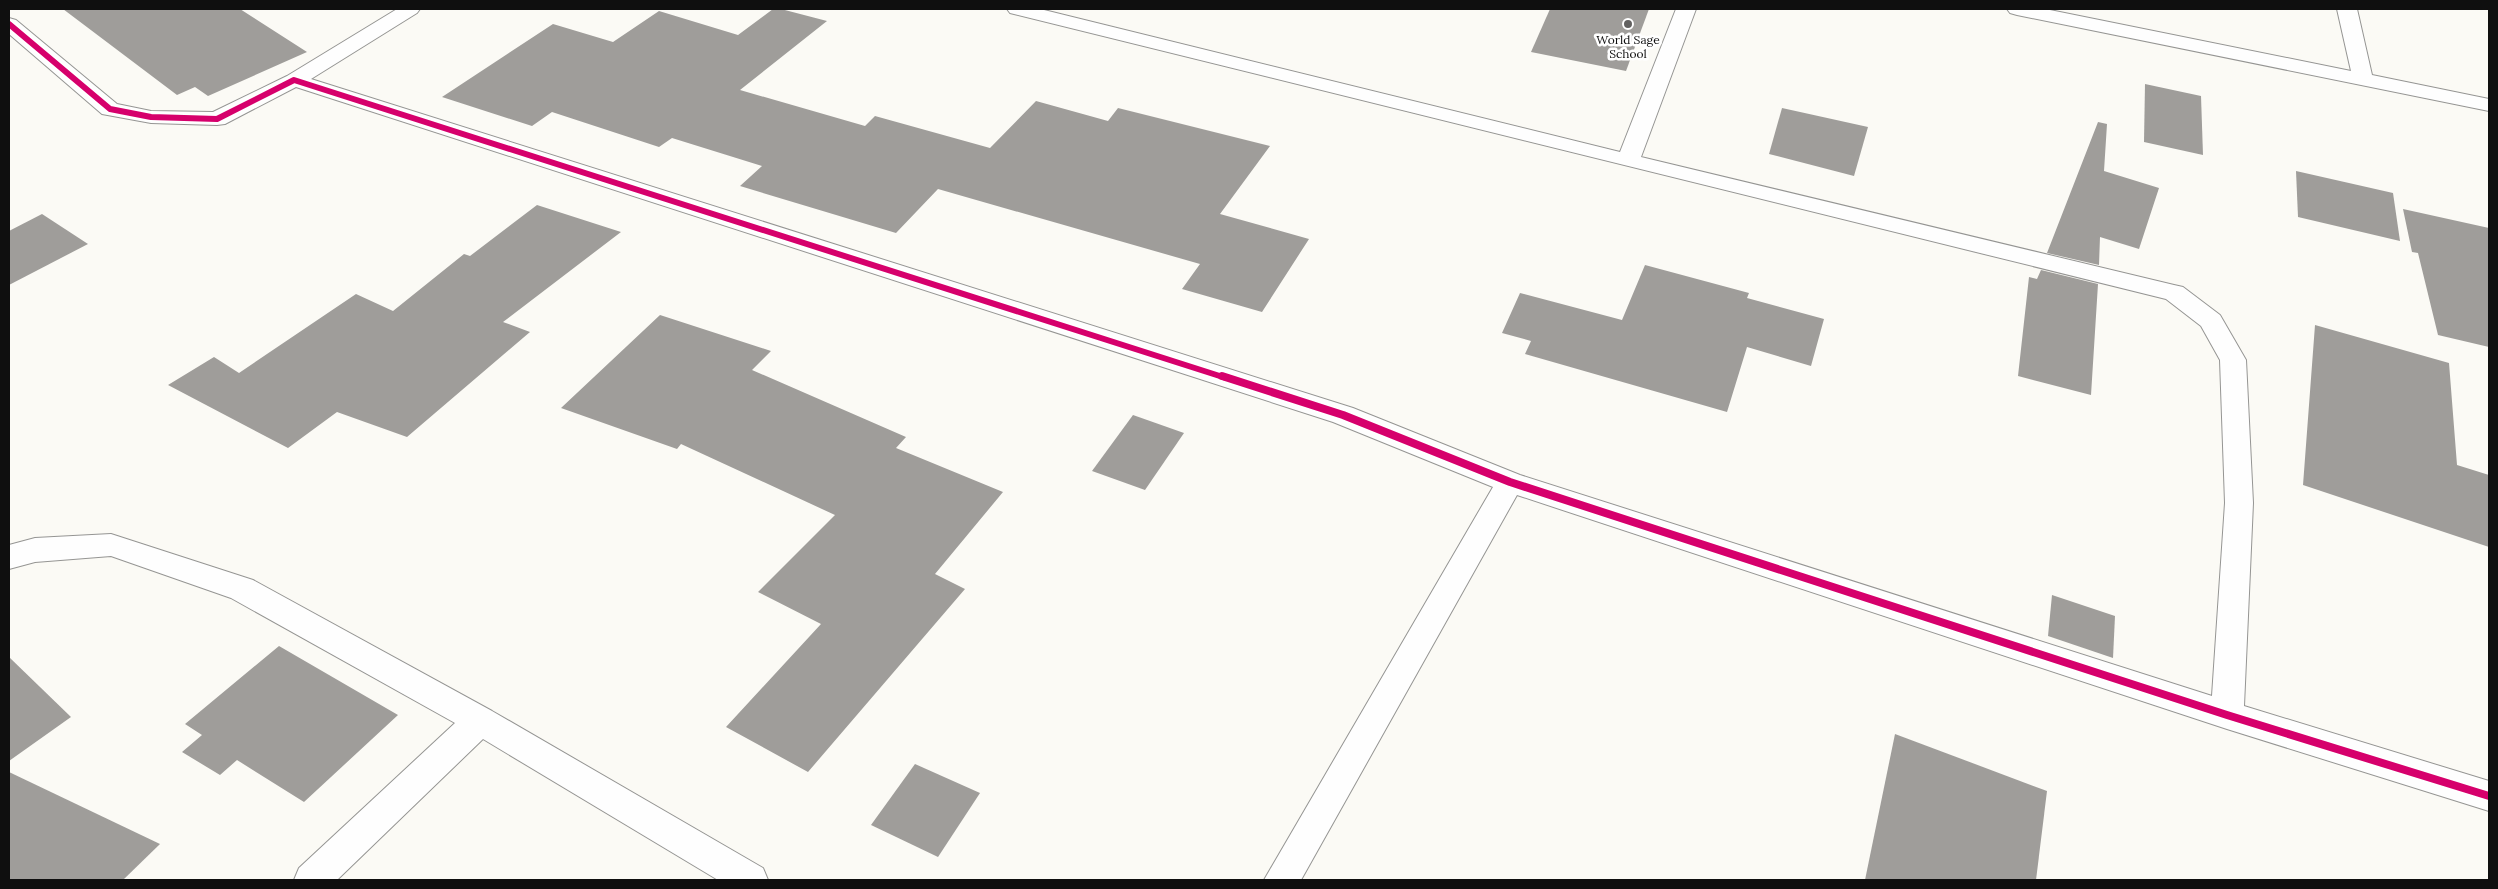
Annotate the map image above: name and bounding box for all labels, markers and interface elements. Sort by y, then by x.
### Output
marker: World Sage School [1622,18,1634,30]
place label: World Sage School [1596,32,1660,61]

